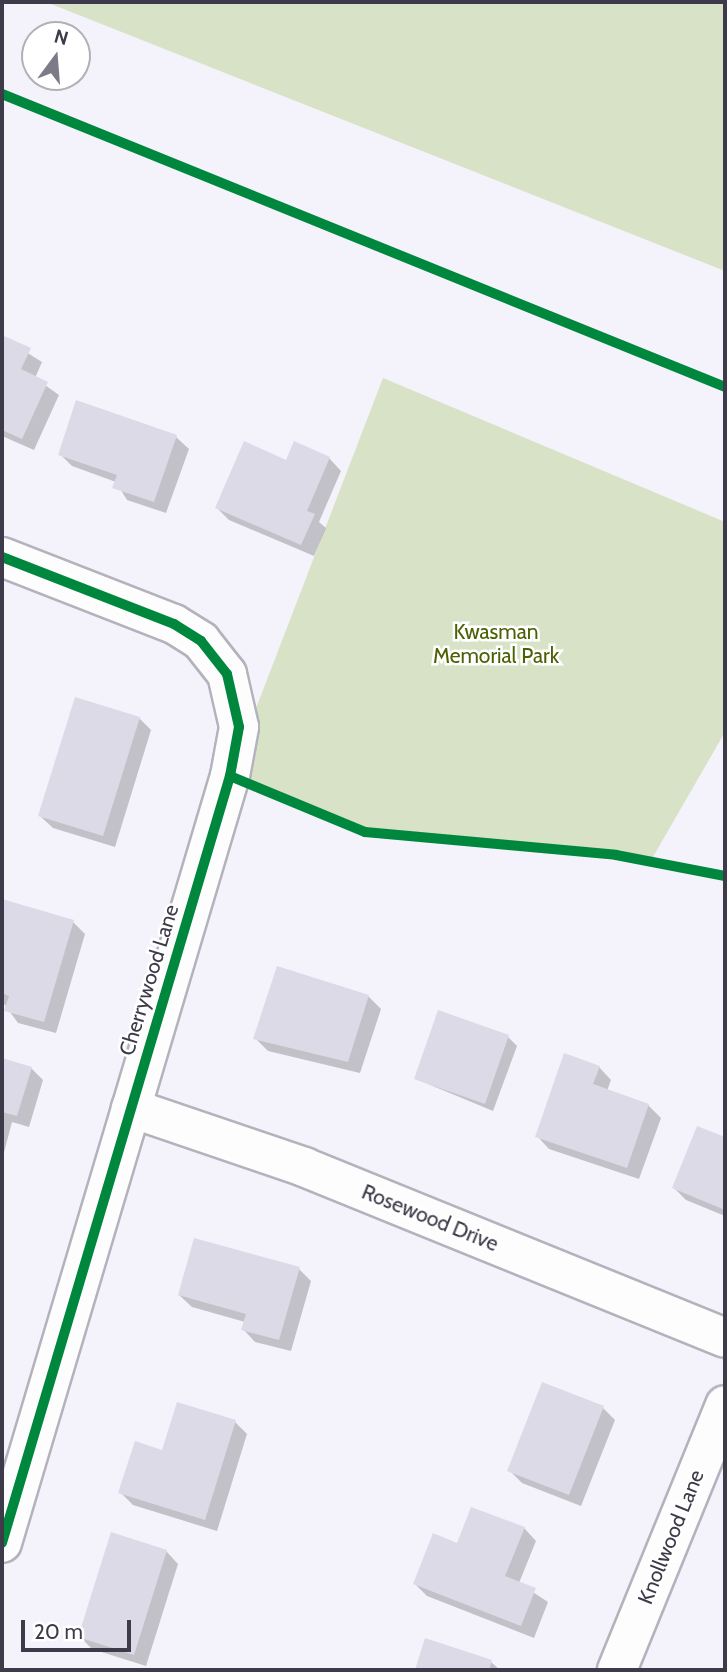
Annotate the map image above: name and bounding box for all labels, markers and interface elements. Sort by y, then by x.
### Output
north arrow [21,21,91,91]
text: N [52,24,71,50]
park label: Kwasman Memorial Park [433,619,559,669]
street label: Cherrywood Lane [114,901,184,1059]
street label: Rosewood Drive [358,1179,502,1257]
street label: Knollwood Lane [633,1466,709,1608]
scale bar [24,1606,135,1650]
text: 20 m [34,1619,83,1644]

